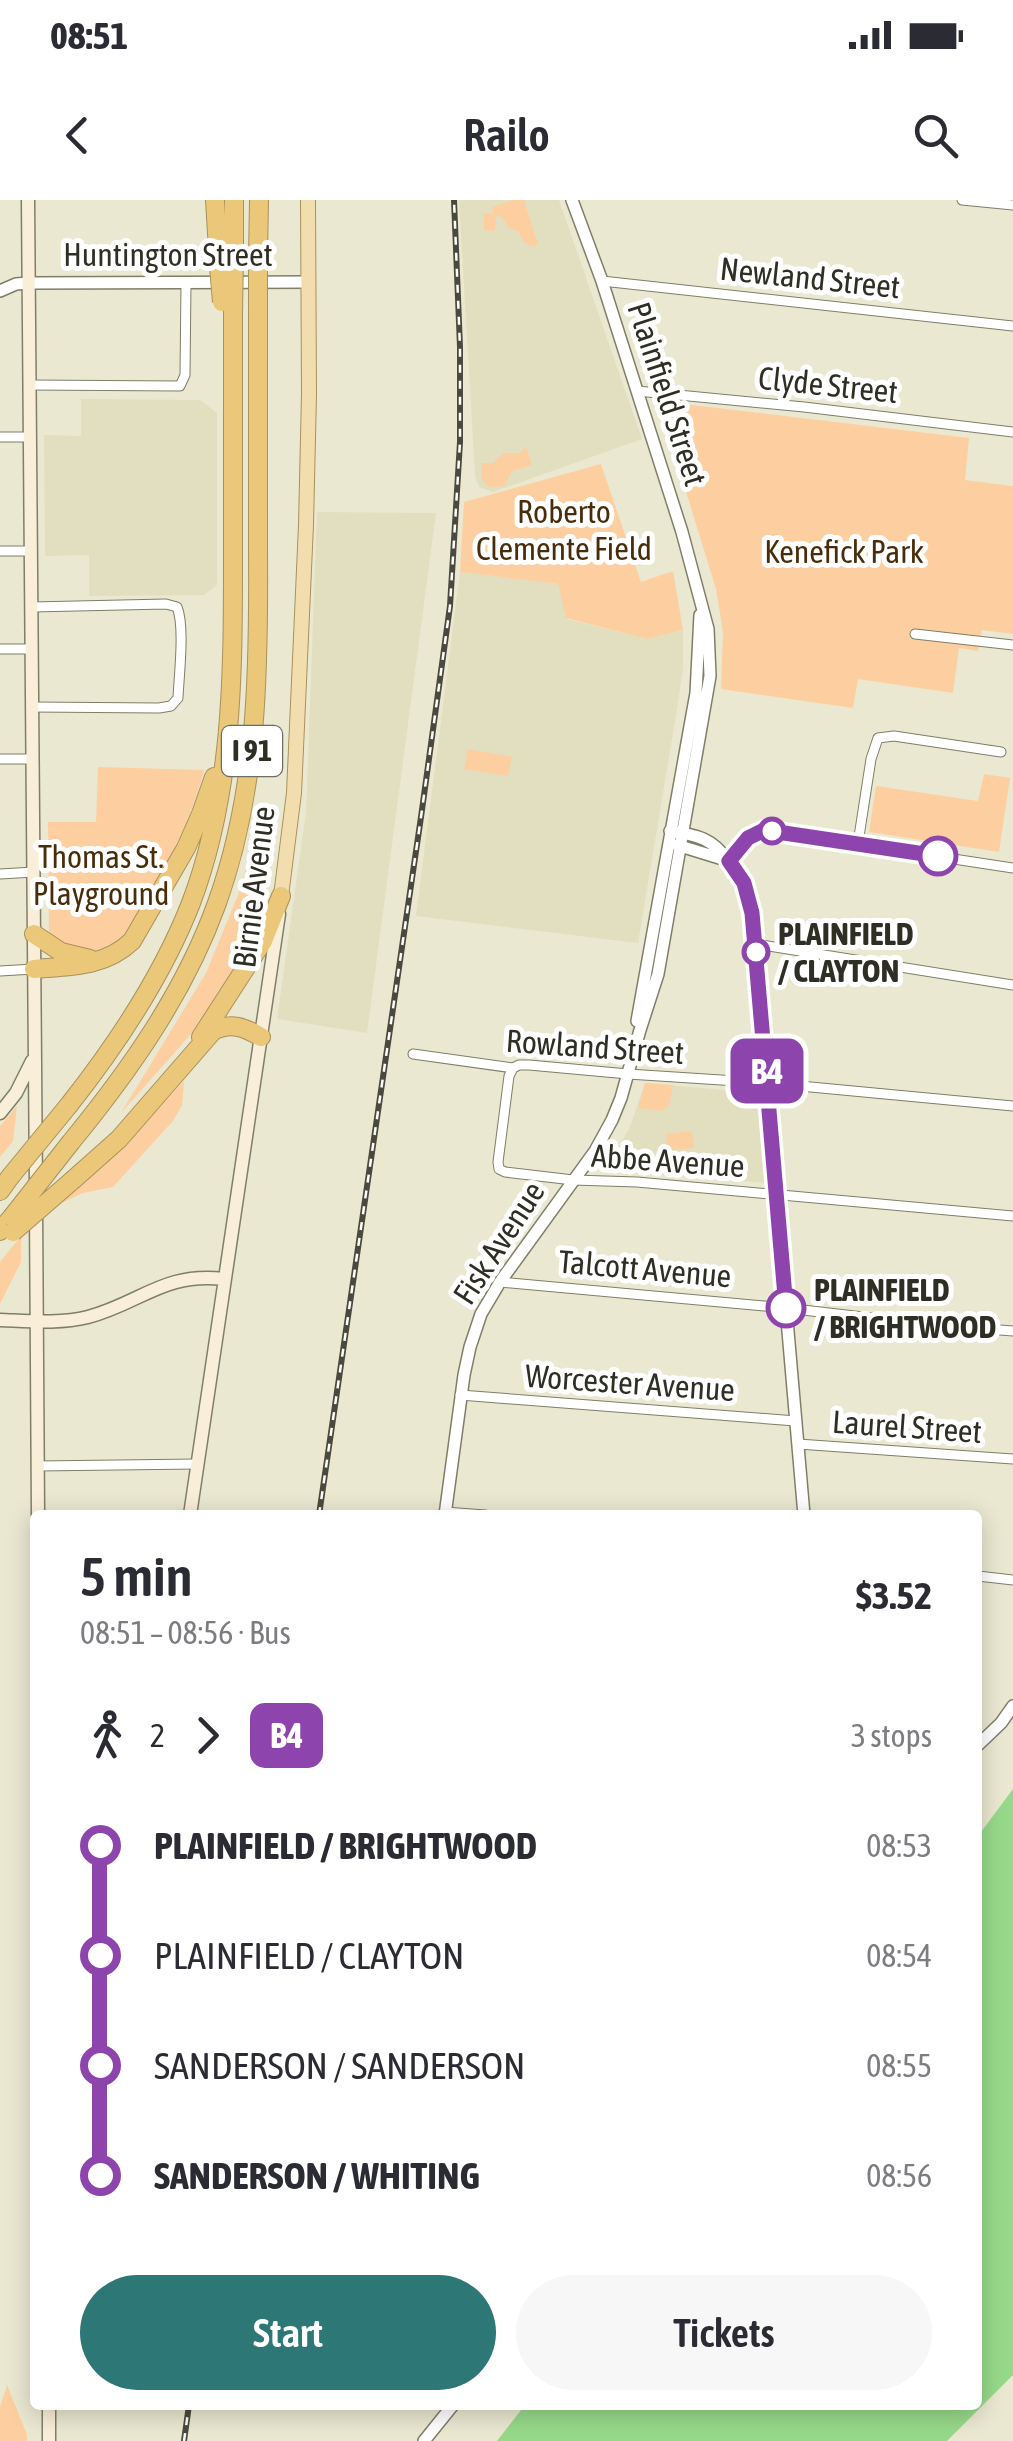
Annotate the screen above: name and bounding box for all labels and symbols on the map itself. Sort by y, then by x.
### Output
street label: Huntington Street [63,236,273,273]
street label: Newland Street [718,250,902,305]
street label: Plainfield Street [620,298,715,490]
street label: Clyde Street [757,359,899,410]
park label: Roberto Clemente Field [476,493,652,567]
park label: Kenefick Park [764,533,924,570]
road number: I 91 [222,726,282,776]
street label: Birnie Avenue [225,804,282,970]
unlabelled marker [759,818,785,844]
unlabelled marker [919,837,957,875]
park label: Thomas St. Playground [33,838,169,912]
place label: PLAINFIELD / CLAYTON [778,915,914,989]
marker: PLAINFIELD / CLAYTON [743,939,769,965]
street label: Rowland Street [505,1022,685,1071]
line badge: B4 [722,1038,812,1104]
street label: Abbe Avenue [590,1137,746,1184]
street label: Fisk Avenue [445,1175,552,1311]
street label: Talcott Avenue [557,1243,733,1294]
place label: PLAINFIELD / BRIGHTWOOD [814,1271,996,1345]
marker: PLAINFIELD / BRIGHTWOOD [767,1289,805,1327]
street label: Worcester Avenue [524,1357,736,1408]
street label: Laurel Street [831,1403,983,1450]

